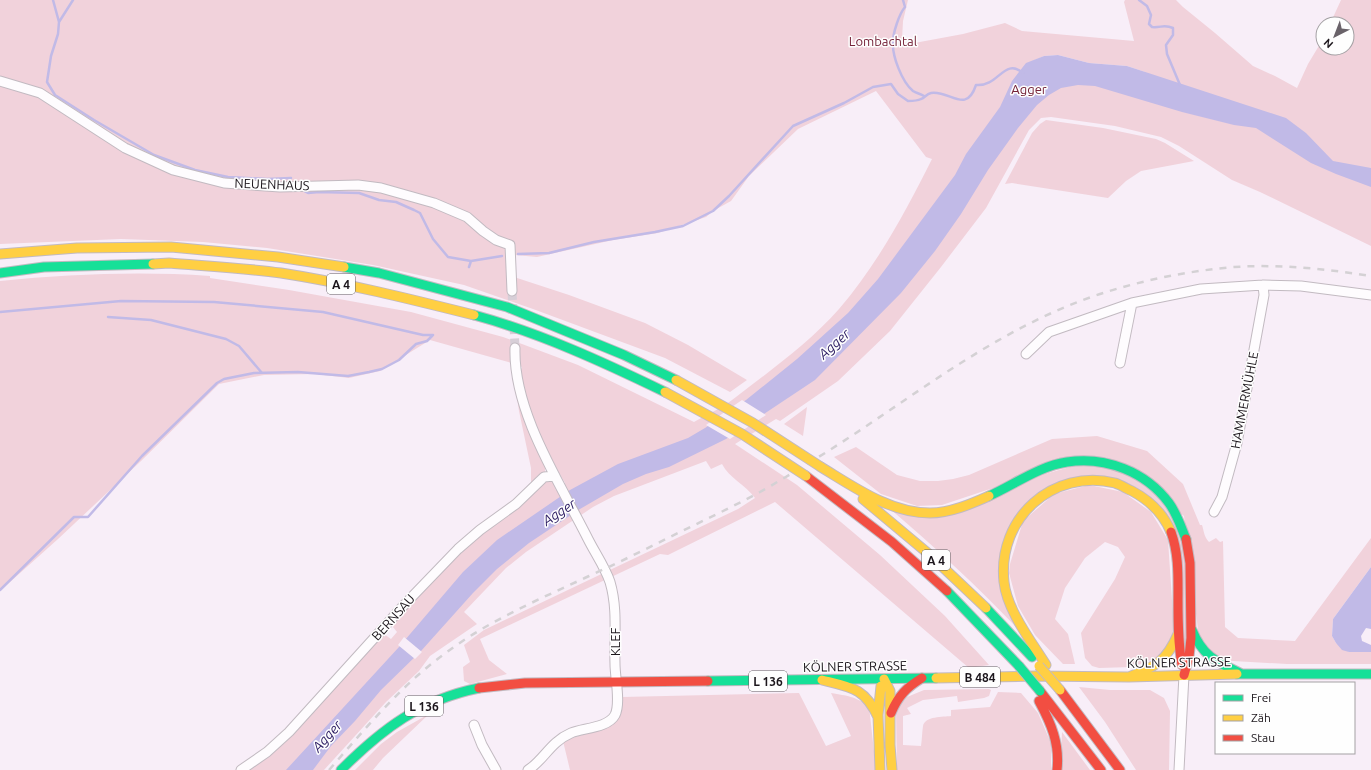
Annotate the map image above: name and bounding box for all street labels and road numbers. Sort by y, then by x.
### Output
street label: NEUENHAUS [234,176,310,192]
road number: A 4 [327,274,355,294]
street label: HAMMERMÜHLE [1227,350,1260,450]
road number: A 4 [922,550,950,570]
street label: BERNSAU [369,591,417,643]
street label: KLEF [608,628,622,656]
street label: KÖLNER STRASSE [1127,653,1231,670]
street label: KÖLNER STRASSE [803,657,907,674]
road number: B 484 [960,667,1000,687]
road number: L 136 [749,671,787,691]
road number: L 136 [405,696,443,716]

